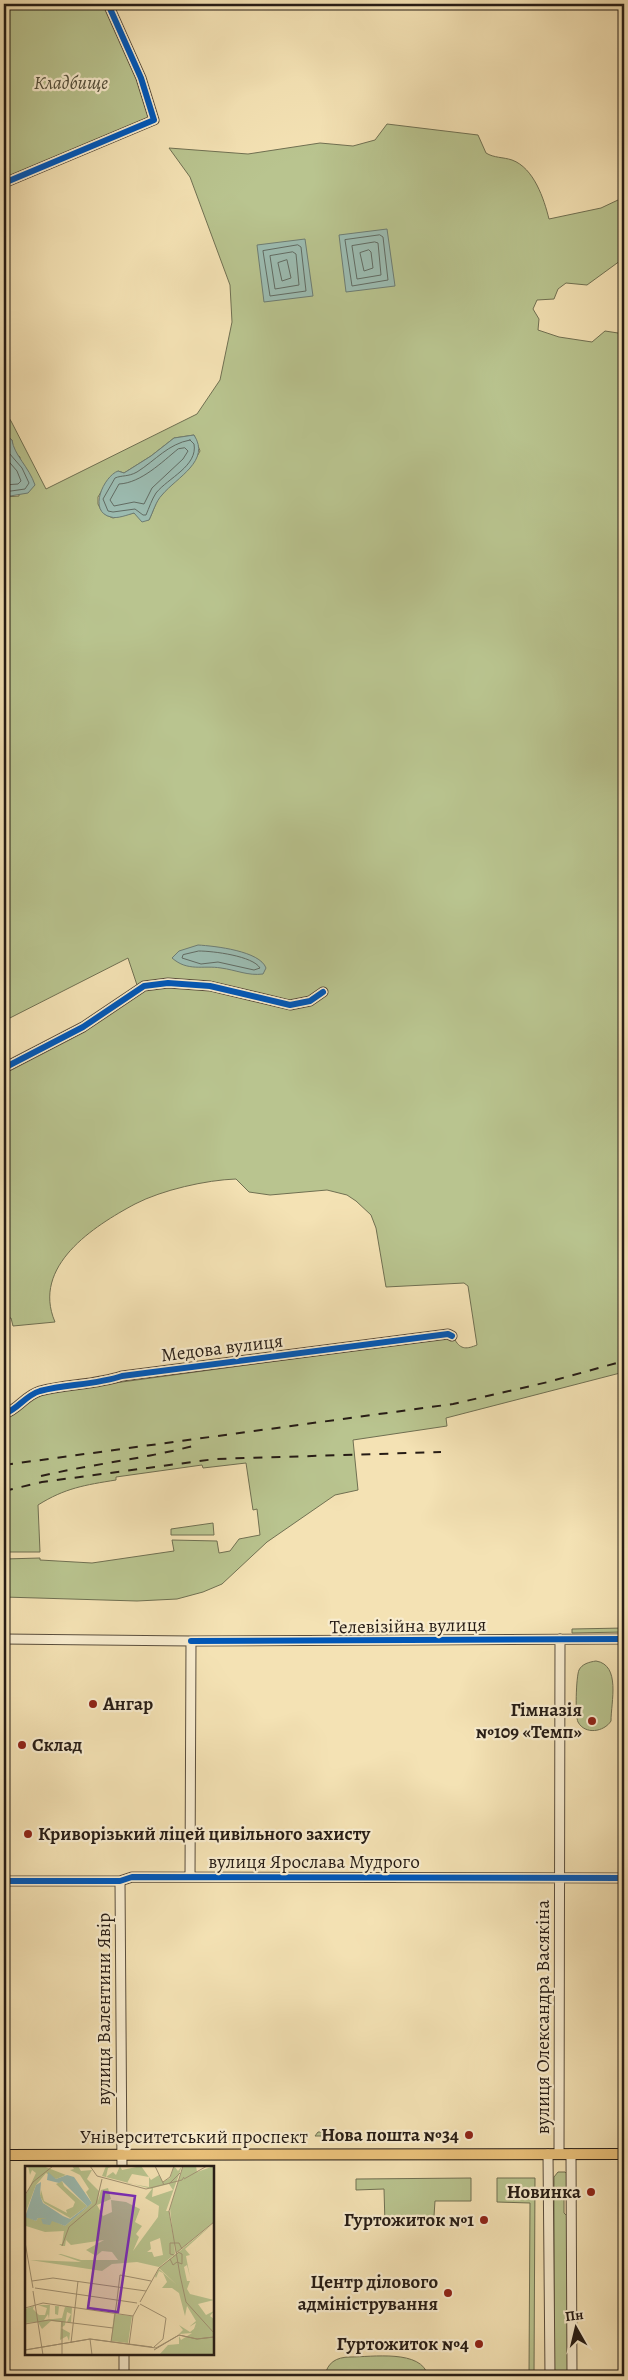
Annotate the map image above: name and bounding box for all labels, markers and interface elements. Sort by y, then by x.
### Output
park label: Кладбище [34,70,108,96]
street label: Медова вулиця [159,1328,285,1368]
street label: Телевізійна вулиця [330,1612,486,1640]
place label: Ангар [102,1691,153,1717]
place label: Гімназія №109 «Темп» [475,1697,582,1745]
marker: Ангар [87,1698,99,1710]
marker: Гімназія №109 «Темп» [586,1715,598,1727]
place label: Склад [32,1732,82,1758]
marker: Склад [16,1739,28,1751]
place label: Криворізький ліцей цивільного захисту [38,1821,371,1847]
marker: Криворізький ліцей цивільного захисту [22,1828,34,1840]
street label: вулиця Ярослава Мудрого [208,1849,420,1875]
street label: вулиця Олександра Васякіна [530,1900,556,2134]
street label: вулиця Валентини Явір [91,1913,117,2105]
place label: Нова пошта №34 [321,2122,459,2148]
street label: Університетський проспект [80,2124,309,2150]
marker: Нова пошта №34 [463,2129,475,2141]
inset map [25,2166,214,2355]
place label: Новинка [507,2179,582,2205]
marker: Новинка [585,2186,597,2198]
place label: Гуртожиток №1 [344,2207,474,2233]
marker: Гуртожиток №1 [478,2214,490,2226]
place label: Центр ділового адміністрування [298,2269,438,2317]
marker: Центр ділового адміністрування [442,2287,454,2299]
north arrow [550,2302,600,2352]
text: Пн [564,2305,585,2326]
place label: Гуртожиток №4 [337,2331,469,2357]
marker: Гуртожиток №4 [473,2338,485,2350]

